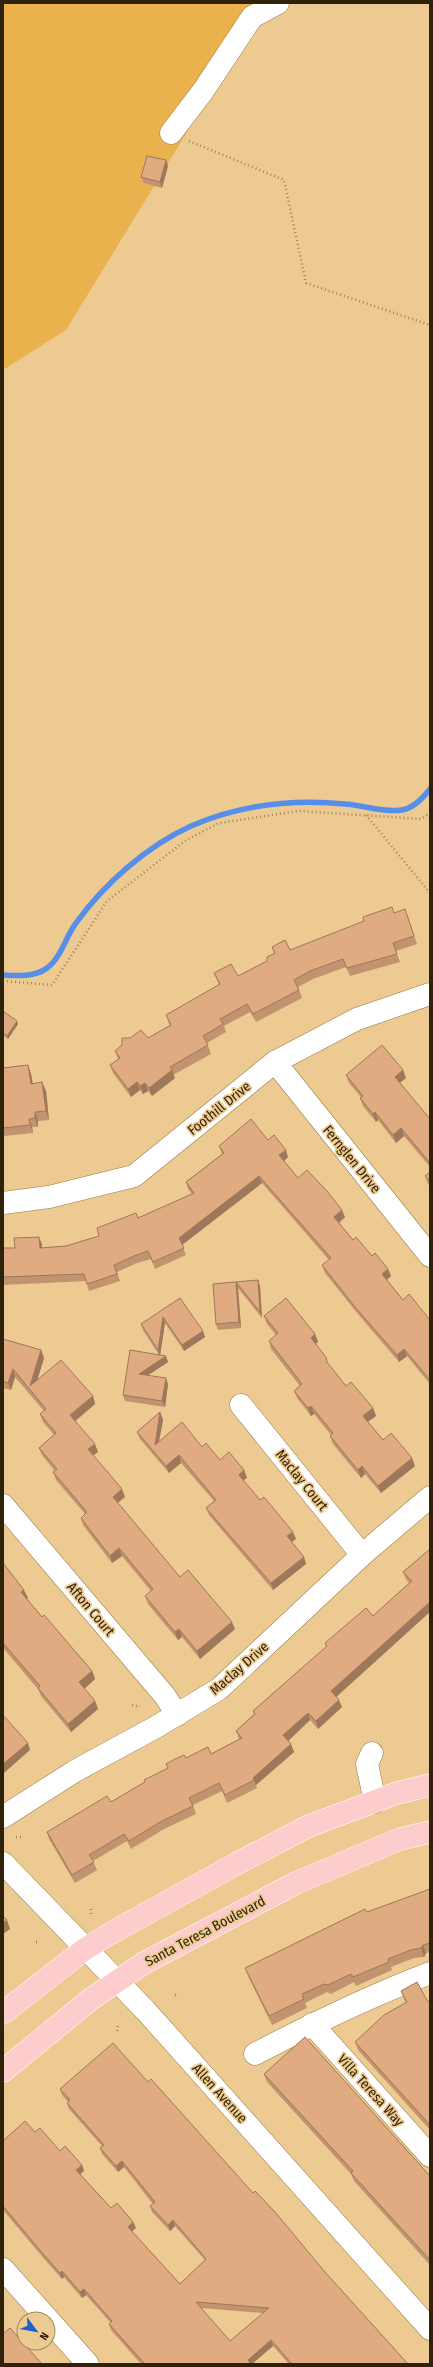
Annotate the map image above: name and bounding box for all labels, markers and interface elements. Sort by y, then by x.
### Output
street label: Foothill Drive [184,1078,254,1139]
street label: Fernglen Drive [319,1122,384,1197]
street label: Maclay Court [272,1446,332,1515]
street label: Afton Court [63,1579,118,1640]
street label: Maclay Drive [206,1638,272,1698]
street label: Santa Teresa Boulevard [142,1893,268,1970]
street label: Villa Teresa Way [334,2051,408,2130]
street label: Allen Avenue [188,2060,251,2127]
north arrow [16,2311,56,2351]
text: N [37,2330,51,2342]

